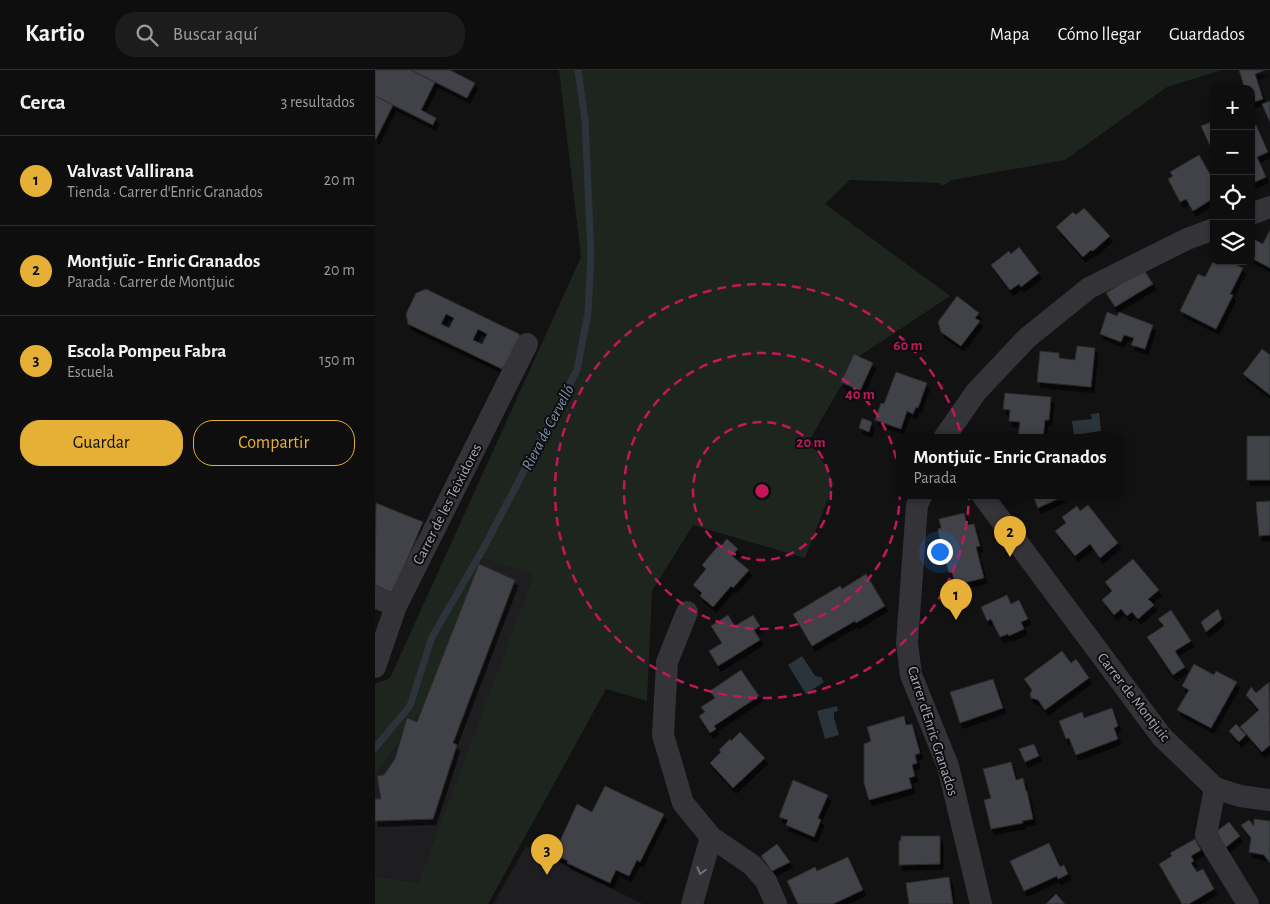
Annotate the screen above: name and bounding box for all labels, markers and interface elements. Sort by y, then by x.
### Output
search box [115,12,465,57]
icon: search [133,21,161,49]
text: Kartio [25,22,85,46]
text: Buscar aquí [173,25,258,44]
text: Mapa [990,26,1030,44]
text: Cómo llegar [1058,26,1141,44]
text: Guardados [1169,26,1245,44]
map controls [1210,85,1255,265]
button: + [1210,85,1255,130]
text: Cerca [20,92,66,113]
text: 3 resultados [281,94,355,110]
button: − [1210,130,1255,175]
text: Valvast Vallirana [67,162,194,181]
text: 1 [33,172,39,188]
text: 20 m [324,172,355,188]
button: locate [1210,175,1255,220]
text: Tienda · Carrer d'Enric Granados [67,184,263,200]
button: layers [1210,220,1255,265]
text: Montjuïc - Enric Granados [67,252,260,271]
text: 2 [32,262,40,278]
text: 20 m [324,262,355,278]
text: Parada · Carrer de Montjuic [67,274,234,290]
text: 60 m [893,338,923,353]
text: Escola Pompeu Fabra [67,342,227,361]
text: 3 [33,352,39,368]
text: 150 m [319,352,355,368]
text: Escuela [67,364,114,380]
water label: Riera de Cervelló [519,382,577,473]
text: 40 m [845,387,875,402]
button: Guardar [20,420,183,466]
button: Compartir [193,420,355,466]
popup [896,434,1124,499]
text: 20 m [796,435,826,450]
street label: Carrer de les Teixidores [410,441,484,567]
text: Montjuïc - Enric Granados [913,448,1107,467]
text: Parada [913,470,957,486]
centre of rings [753,482,771,500]
pin: 2 [994,516,1026,557]
your location [927,539,953,565]
pin: 1 [940,579,972,620]
street label: Carrer de Montjuic [1094,650,1173,745]
street label: Carrer d'Enric Granados [905,665,961,798]
pin: 3 [531,834,563,875]
one-way arrow [696,866,707,875]

